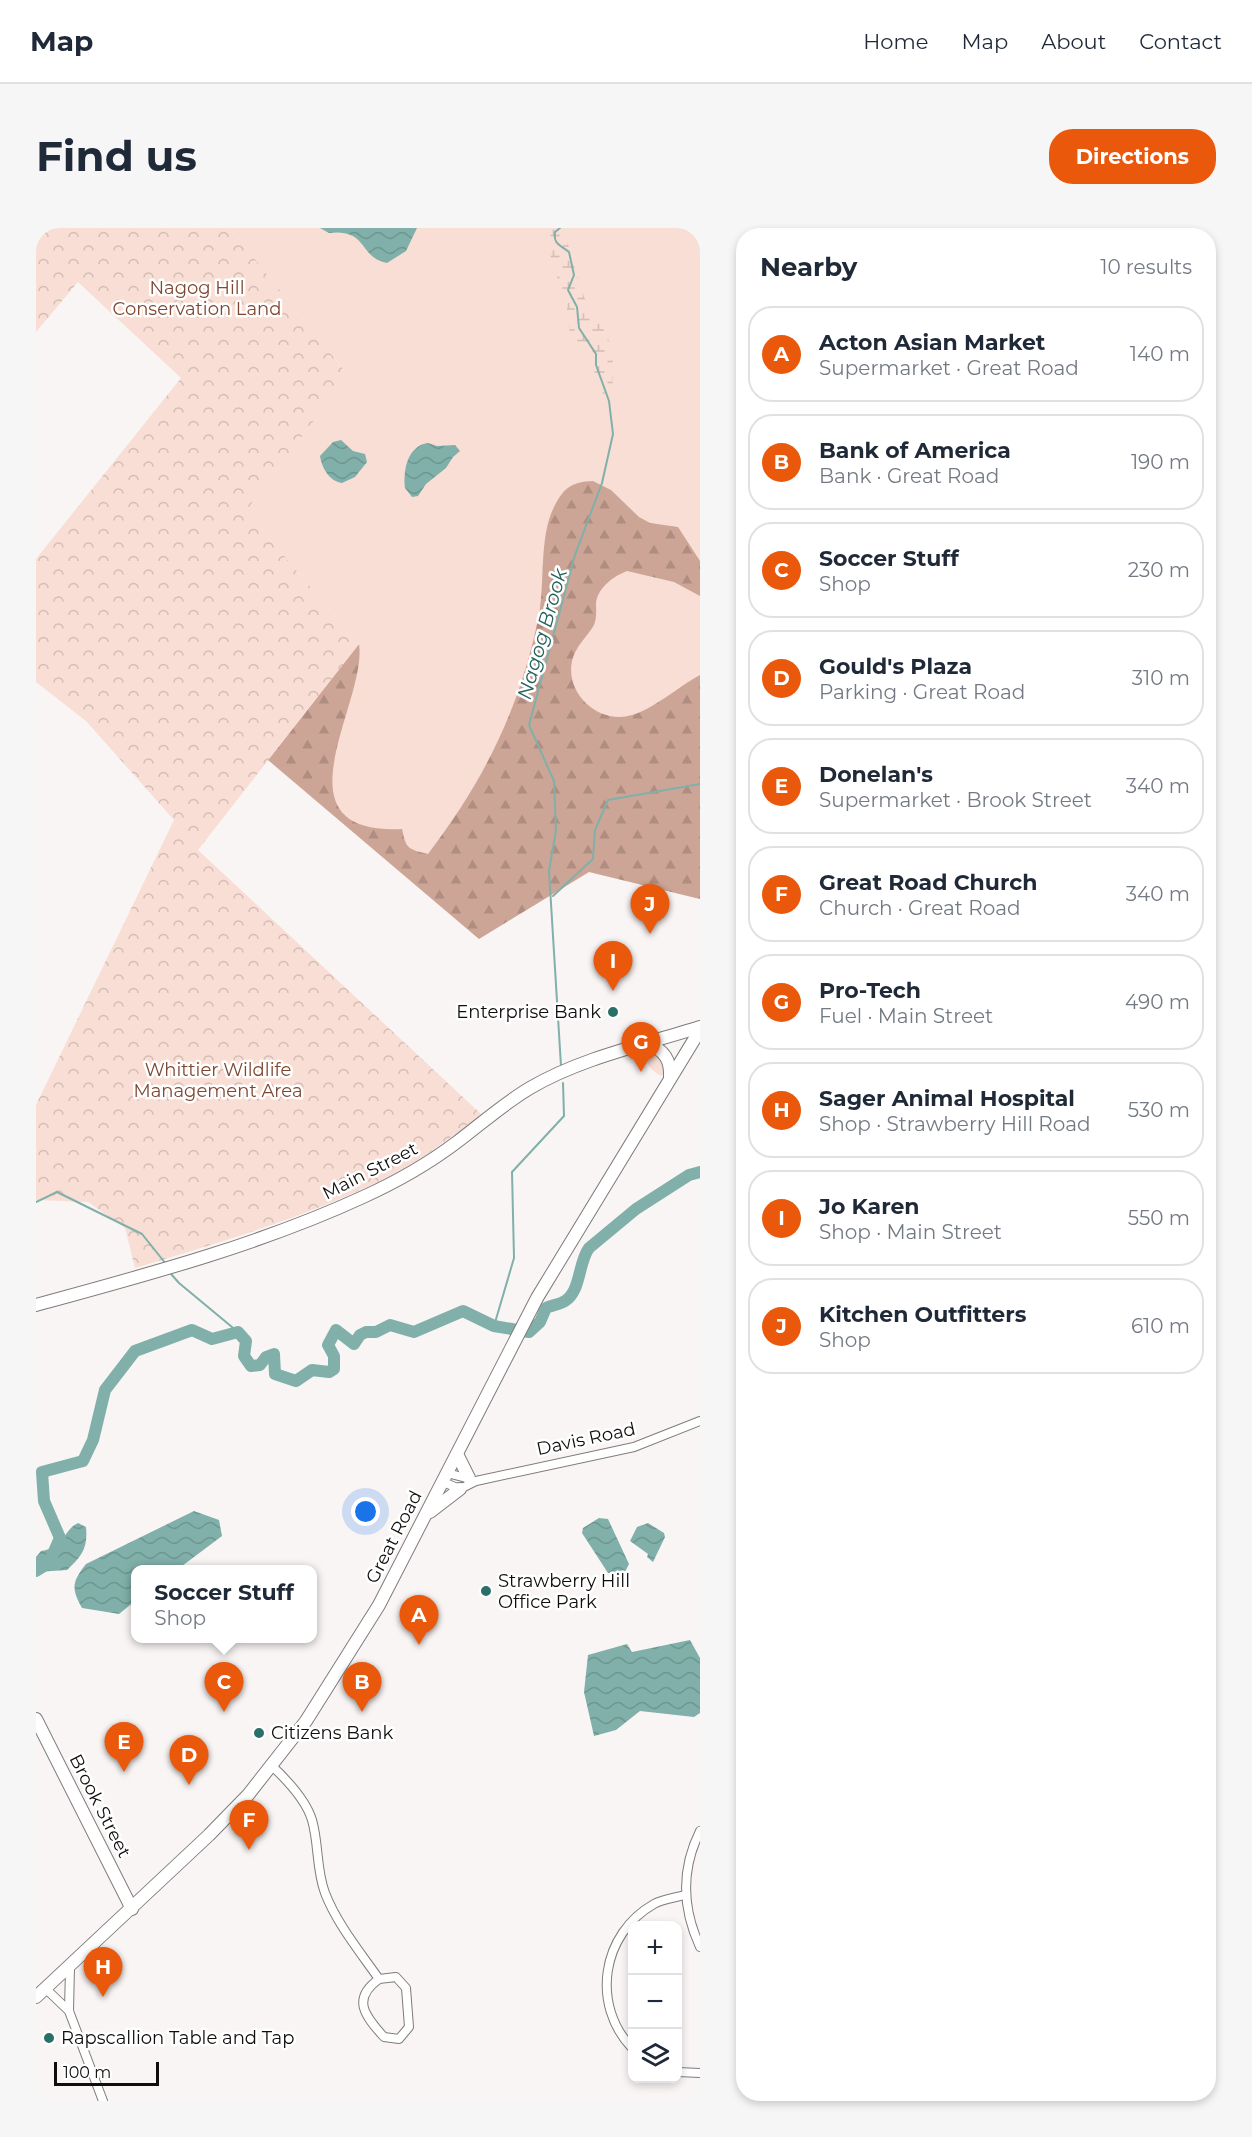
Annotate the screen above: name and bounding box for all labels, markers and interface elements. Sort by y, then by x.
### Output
text: Map [30,24,93,58]
text: Home [863,29,928,54]
text: Map [961,29,1008,54]
text: About [1041,29,1106,54]
text: Contact [1139,29,1222,54]
button: Directions [1049,129,1216,184]
text: Find us [36,130,197,182]
text: Nearby [760,251,857,283]
text: 10 results [1100,255,1192,279]
park label: Nagog Hill Conservation Land [113,277,281,320]
text: Acton Asian Market [819,329,1045,356]
text: A [774,342,789,366]
text: 140 m [1130,342,1190,366]
text: Supermarket · Great Road [819,356,1079,380]
text: Bank of America [819,437,1011,464]
text: B [774,450,789,474]
text: 190 m [1131,450,1190,474]
text: Bank · Great Road [819,464,999,488]
text: Soccer Stuff [819,545,959,572]
text: C [774,558,789,582]
text: 230 m [1128,558,1190,582]
water label: Nagog Brook [512,565,572,702]
text: Shop [819,572,871,596]
text: Gould's Plaza [819,653,972,680]
text: D [773,666,790,690]
text: 310 m [1132,666,1190,690]
text: Parking · Great Road [819,680,1025,704]
text: Donelan's [819,761,933,788]
text: E [775,774,788,798]
text: 340 m [1126,774,1190,798]
text: Supermarket · Brook Street [819,788,1092,812]
text: Great Road Church [819,869,1037,896]
text: F [775,882,788,906]
text: 340 m [1126,882,1190,906]
pin: J [630,884,670,934]
text: Church · Great Road [819,896,1021,920]
pin: I [594,942,632,991]
text: Pro-Tech [819,977,921,1004]
text: G [774,990,789,1014]
text: 490 m [1125,990,1190,1014]
place label: Enterprise Bank [456,1001,601,1023]
text: Fuel · Main Street [819,1004,993,1028]
marker: Enterprise Bank [606,1005,620,1019]
pin: G [622,1022,660,1072]
park label: Whittier Wildlife Management Area [133,1059,303,1102]
text: Sager Animal Hospital [819,1085,1075,1112]
text: H [773,1098,790,1122]
text: 530 m [1128,1098,1190,1122]
text: Shop · Strawberry Hill Road [819,1112,1091,1136]
street label: Main Street [319,1138,421,1204]
text: Jo Karen [819,1193,920,1220]
text: I [778,1206,785,1230]
text: 550 m [1128,1206,1190,1230]
text: Shop · Main Street [819,1220,1002,1244]
text: Kitchen Outfitters [819,1301,1026,1328]
text: J [776,1314,787,1338]
text: 610 m [1131,1314,1190,1338]
text: Shop [819,1328,871,1352]
street label: Davis Road [535,1418,637,1460]
street label: Great Road [361,1487,427,1587]
your location [351,1497,380,1526]
popup [131,1565,317,1643]
place label: Strawberry Hill Office Park [498,1570,630,1613]
text: Soccer Stuff [154,1579,294,1606]
marker: Strawberry Hill Office Park [479,1584,493,1598]
pin: A [400,1596,439,1645]
text: Shop [154,1606,206,1630]
pin: C [204,1662,243,1712]
pin: B [342,1662,382,1712]
pin: E [104,1722,143,1772]
place label: Citizens Bank [271,1722,394,1744]
marker: Citizens Bank [252,1726,266,1740]
pin: D [170,1736,208,1785]
street label: Brook Street [65,1751,135,1861]
pin: F [230,1800,268,1850]
map controls [628,1921,682,2083]
button: + [628,1921,682,1975]
pin: H [84,1948,122,1997]
button: − [628,1975,682,2029]
place label: Rapscallion Table and Tap [61,2027,294,2049]
button: layers [628,2029,682,2083]
marker: Rapscallion Table and Tap [42,2031,56,2045]
scale bar [54,2059,159,2086]
text: 100 m [63,2063,111,2082]

